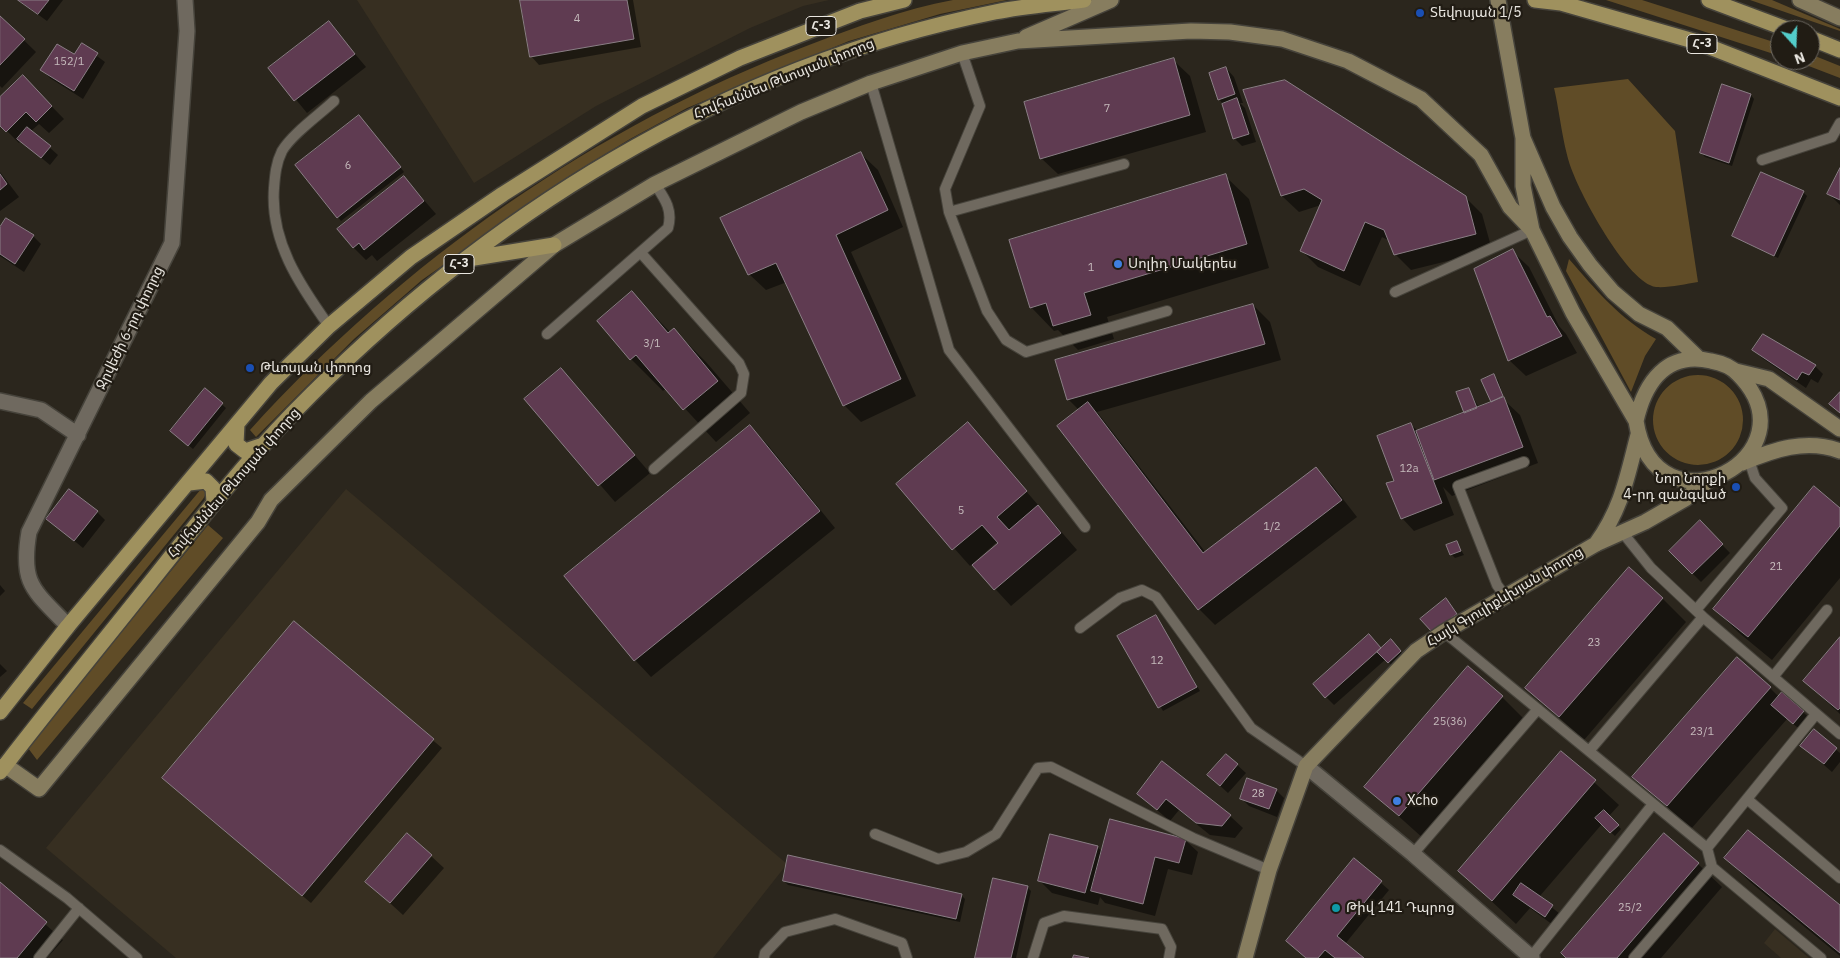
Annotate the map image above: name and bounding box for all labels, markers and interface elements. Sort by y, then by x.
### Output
place label: Տեվոսյան 1/5 [1430,5,1522,21]
marker: Տեվոսյան 1/5 [1414,7,1426,19]
house number: 4 [574,12,580,26]
road number: Հ-3 [806,16,836,36]
north arrow [1770,20,1820,70]
road number: Հ-3 [1687,34,1717,54]
street label: Հովհաննես Թևոսյան փողոց [691,35,877,123]
text: N [1792,48,1808,68]
house number: 152/1 [54,55,84,69]
house number: 7 [1104,102,1110,116]
house number: 6 [345,159,351,173]
road number: Հ-3 [444,254,474,274]
place label: Սոլիդ Մակերես [1128,256,1237,272]
marker: Սոլիդ Մակերես [1112,258,1124,270]
house number: 1 [1088,261,1094,275]
street label: Ջրվեժի 6-րդ փողոց [93,264,167,392]
house number: 3/1 [643,337,661,351]
place label: Թևոսյան փողոց [260,360,371,376]
marker: Թևոսյան փողոց [244,362,256,374]
street label: Հովհաննես Թևոսյան փողոց [164,405,304,561]
house number: 12a [1399,462,1419,476]
place label: Նոր Նորքի 4-րդ զանգված [1623,471,1726,504]
marker: Նոր Նորքի 4-րդ զանգված [1730,481,1742,493]
house number: 5 [958,504,964,518]
house number: 1/2 [1263,520,1281,534]
street label: Հայկ Գյուլիքևխյան փողոց [1424,544,1586,650]
house number: 21 [1769,560,1783,574]
house number: 23 [1587,636,1601,650]
house number: 12 [1150,654,1164,668]
house number: 25(36) [1433,715,1467,729]
house number: 23/1 [1690,725,1714,739]
house number: 28 [1251,787,1265,801]
place label: Xcho [1407,793,1438,809]
marker: Xcho [1391,795,1403,807]
place label: Թիվ 141 Դպրոց [1346,900,1455,916]
house number: 25/2 [1618,901,1642,915]
marker: Թիվ 141 Դպրոց [1330,902,1342,914]

